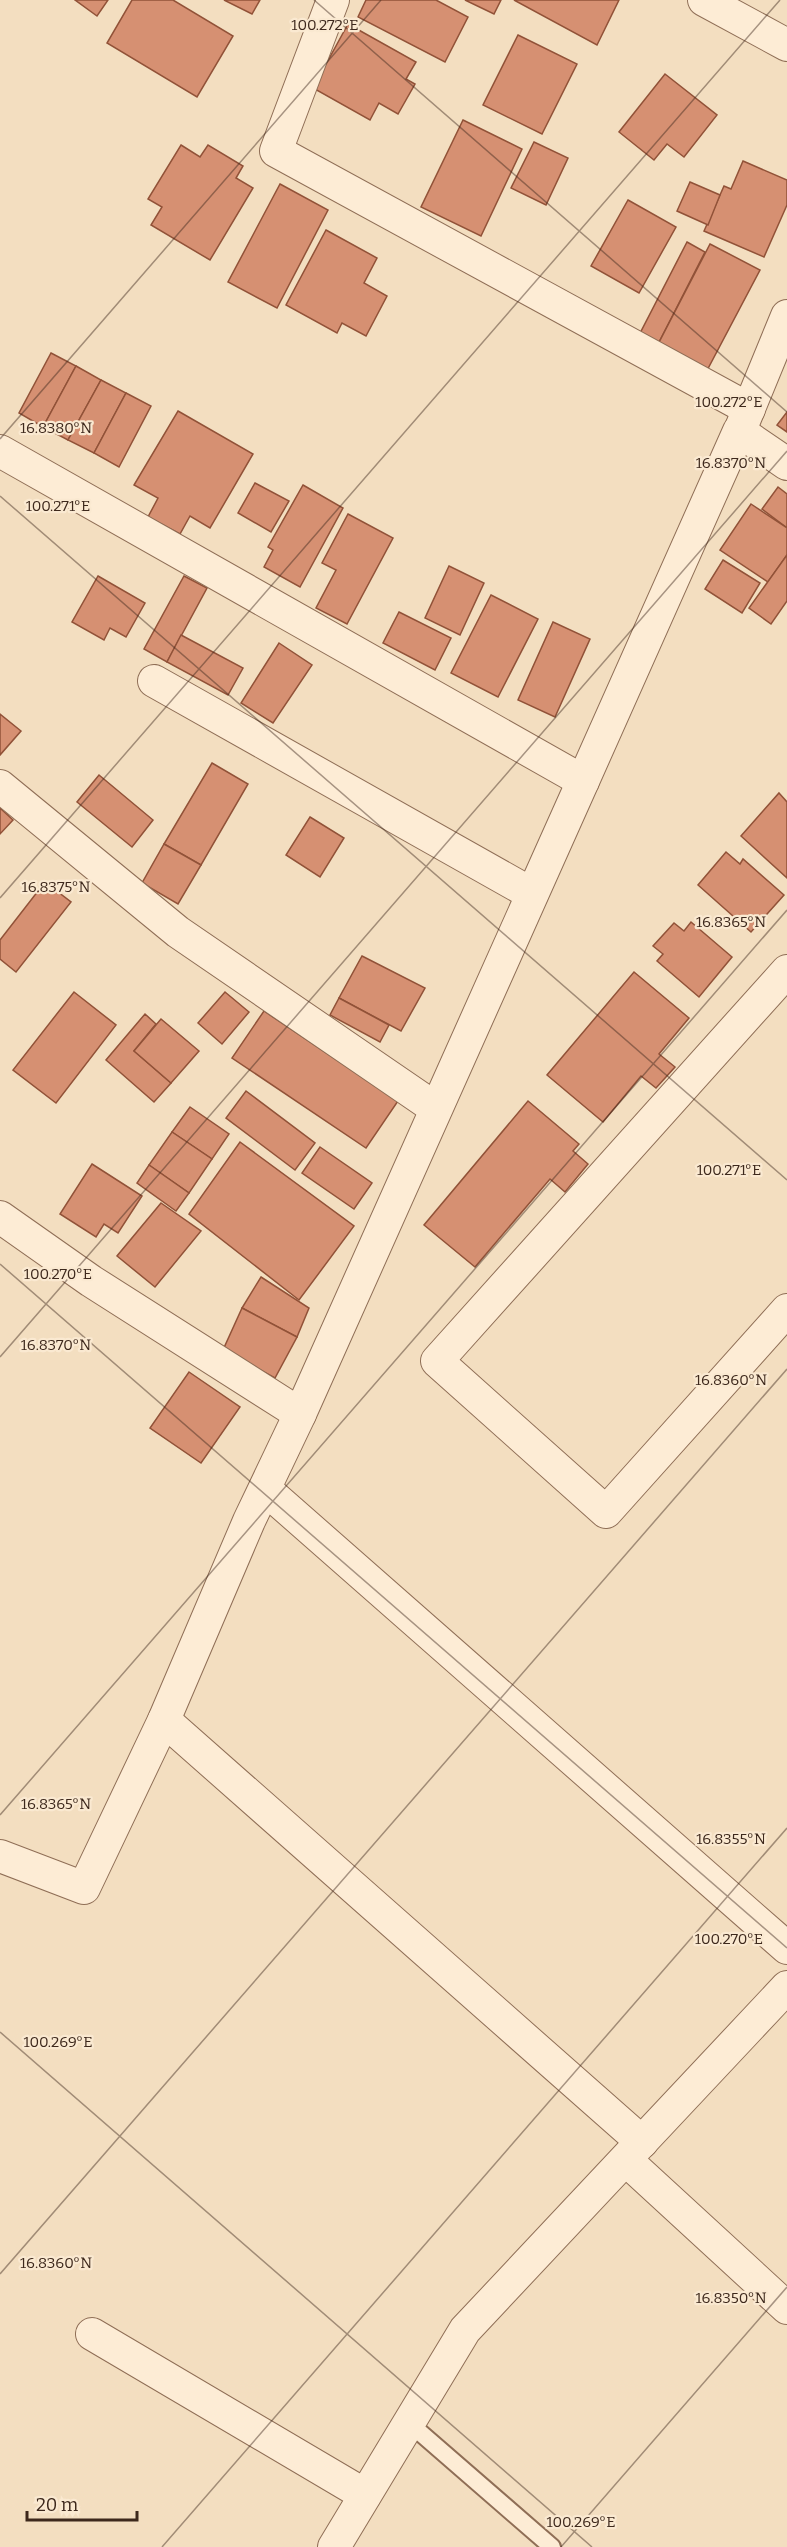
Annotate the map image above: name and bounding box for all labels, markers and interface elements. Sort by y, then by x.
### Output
text: 100.272°E [291,16,359,34]
text: 100.272°E [695,393,763,411]
text: 16.8380°N [20,419,92,437]
text: 16.8370°N [696,454,766,472]
text: 100.271°E [26,497,90,515]
text: 16.8375°N [22,878,91,896]
text: 16.8365°N [696,913,766,931]
text: 100.271°E [697,1161,761,1179]
text: 100.270°E [24,1265,92,1283]
text: 16.8370°N [21,1336,91,1354]
text: 16.8360°N [695,1371,767,1389]
text: 16.8365°N [21,1795,91,1813]
text: 16.8355°N [696,1830,766,1848]
text: 100.270°E [695,1930,763,1948]
text: 100.269°E [23,2033,93,2051]
text: 16.8360°N [20,2254,92,2272]
text: 16.8350°N [695,2289,767,2307]
scale bar [27,2484,136,2522]
text: 20 m [36,2494,78,2516]
text: 100.269°E [546,2513,616,2531]

